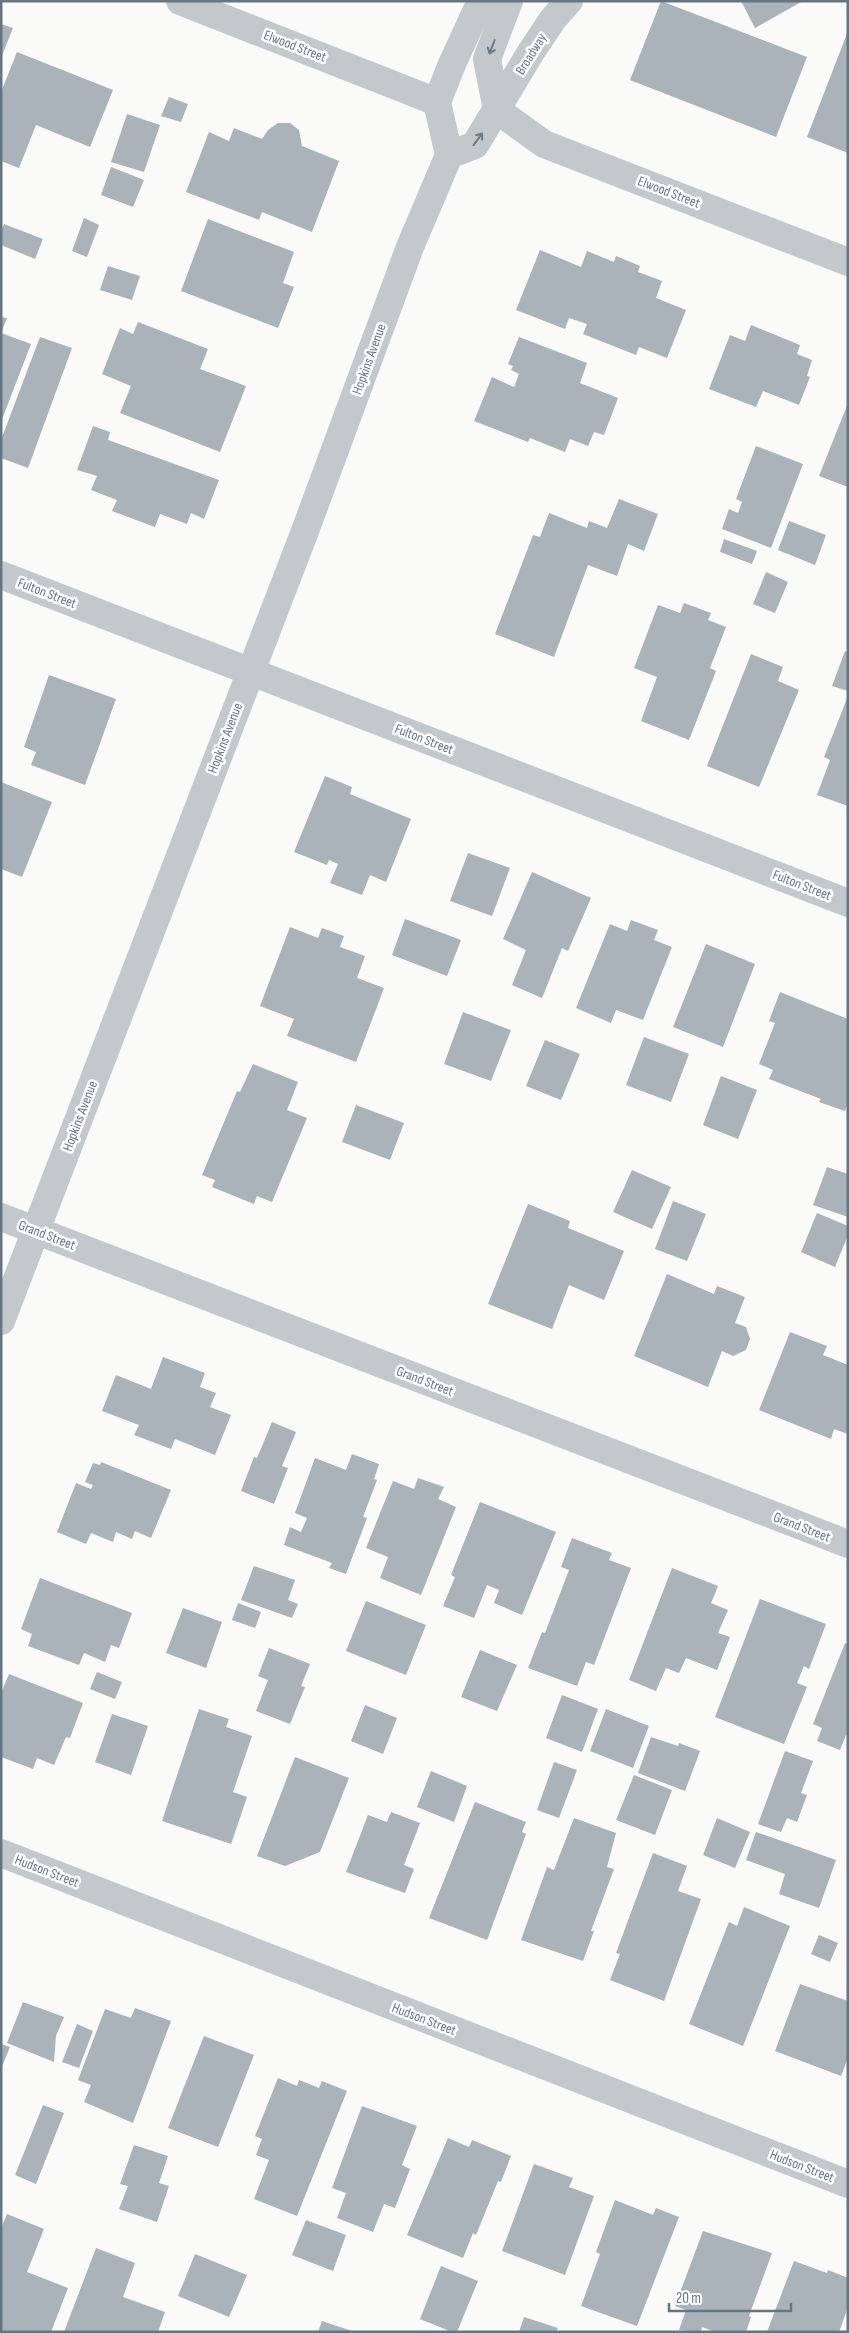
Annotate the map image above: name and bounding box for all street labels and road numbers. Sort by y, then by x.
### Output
street label: Elwood Street [261,26,329,66]
street label: Broadway [512,30,551,78]
street label: Elwood Street [635,172,703,212]
street label: Hopkins Avenue [348,321,390,397]
street label: Fulton Street [15,574,79,612]
street label: Hopkins Avenue [204,700,246,776]
street label: Fulton Street [392,720,456,758]
street label: Fulton Street [770,866,834,904]
street label: Hopkins Avenue [59,1078,101,1154]
street label: Grand Street [16,1216,78,1254]
street label: Grand Street [394,1362,456,1400]
street label: Grand Street [771,1508,833,1546]
street label: Hudson Street [12,1851,82,1891]
street label: Hudson Street [389,1999,459,2039]
street label: Hudson Street [767,2146,837,2186]

